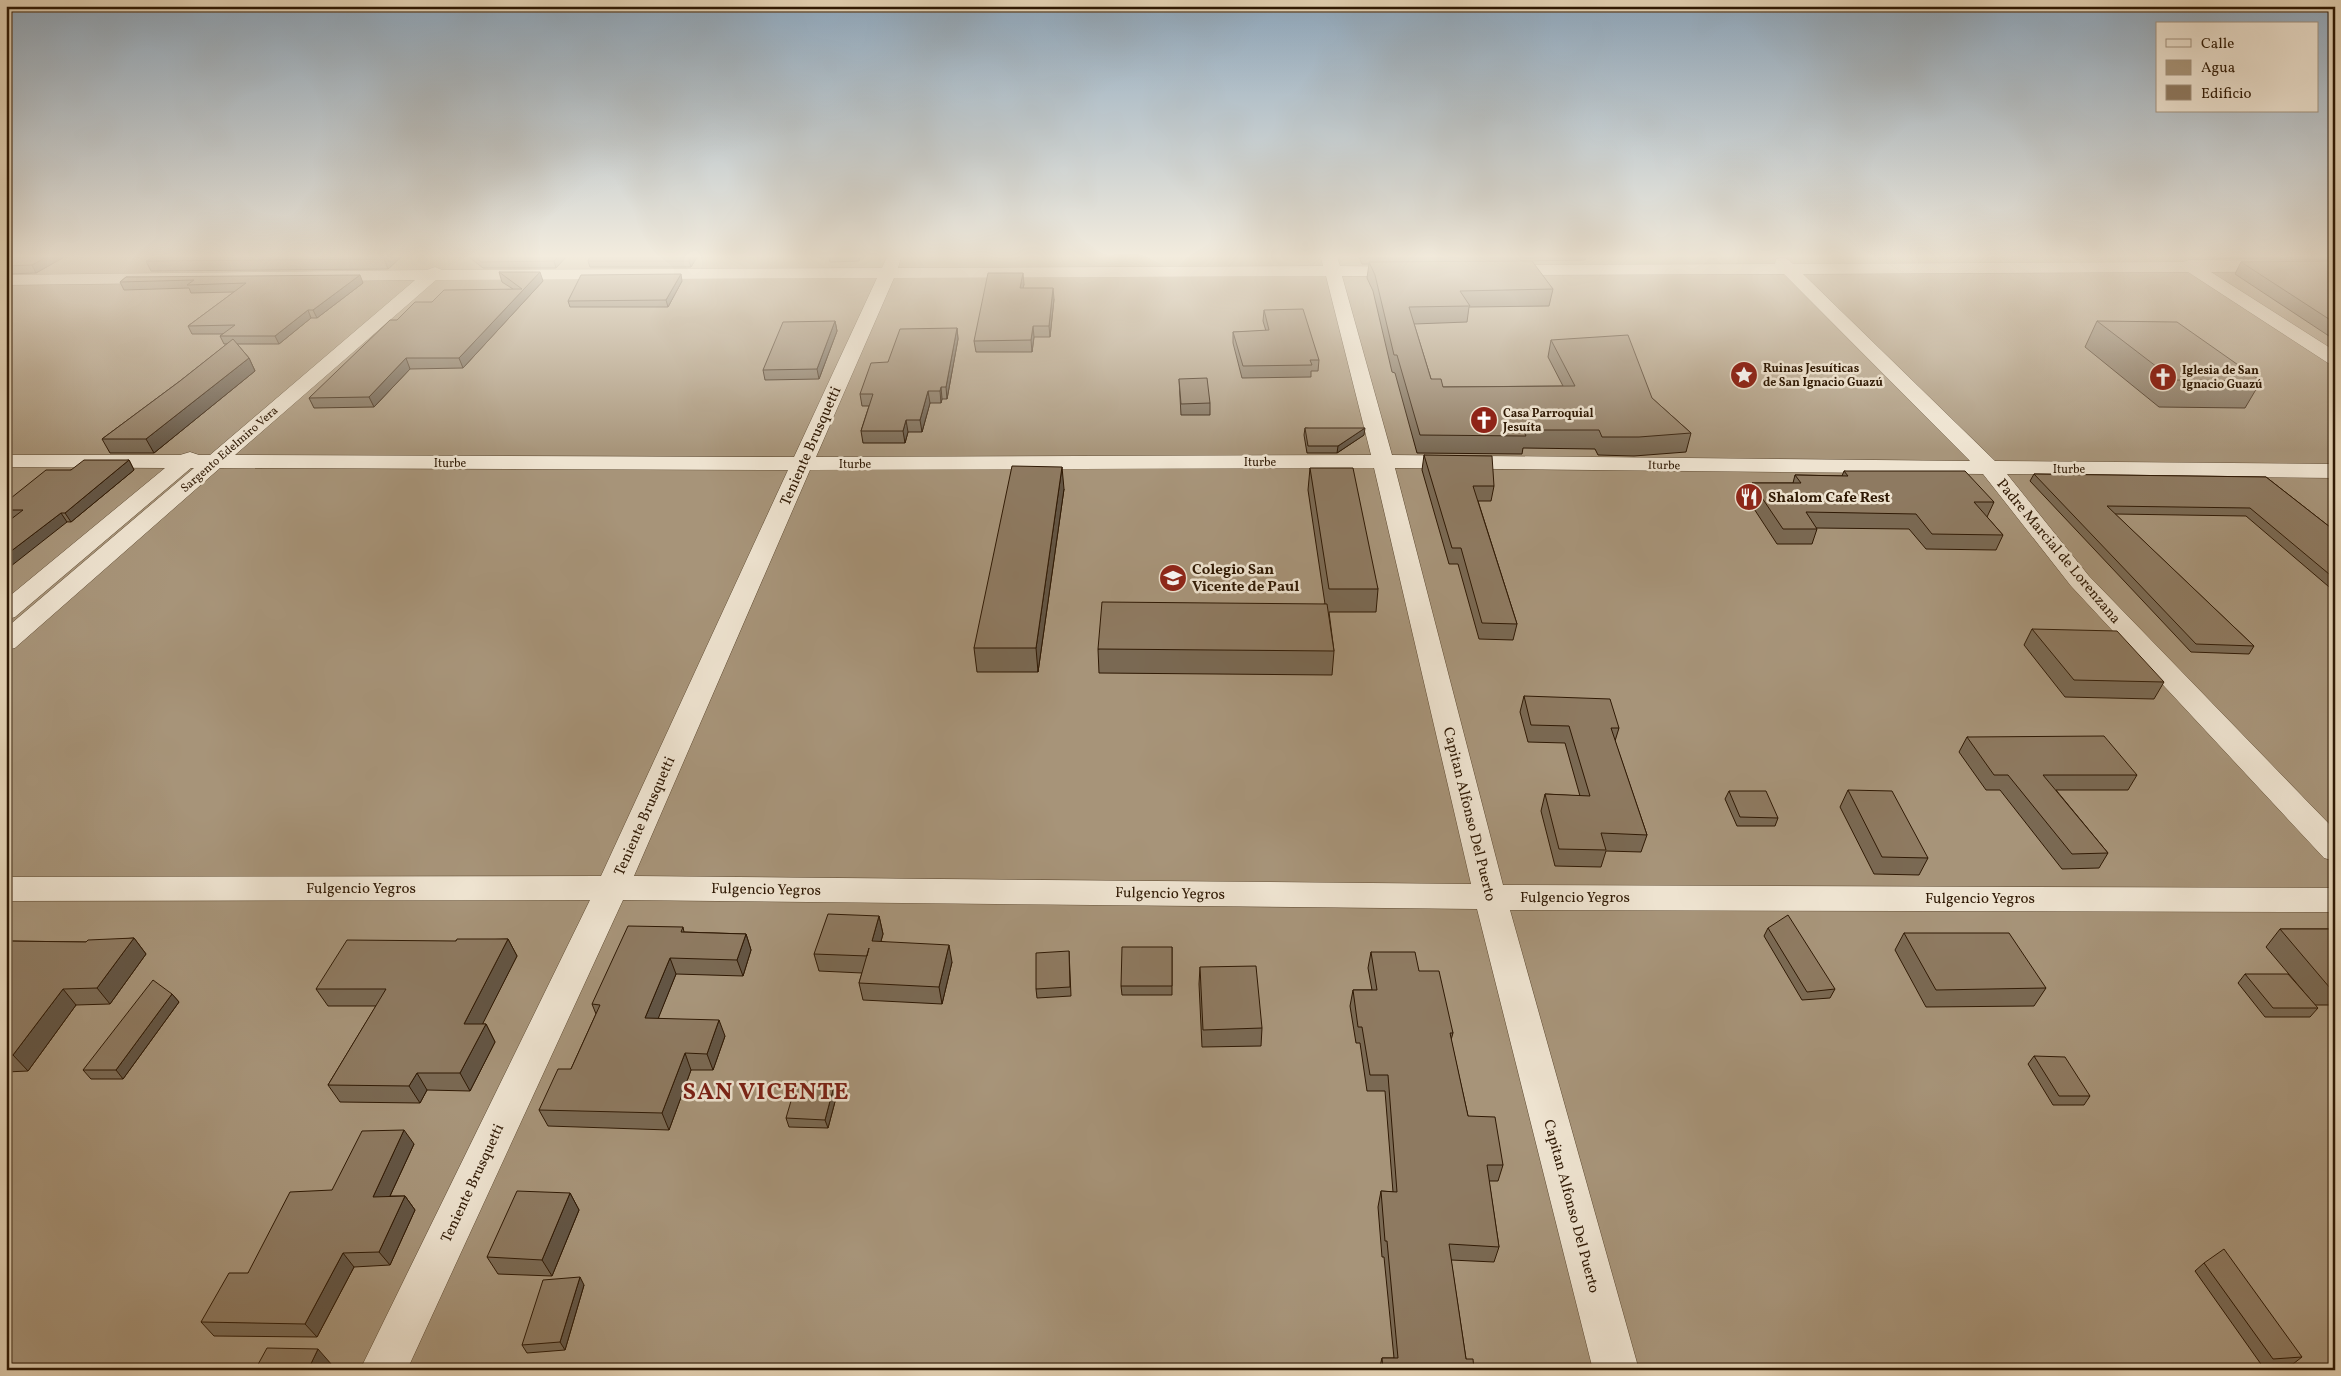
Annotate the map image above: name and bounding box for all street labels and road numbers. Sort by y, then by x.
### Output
street label: Teniente Brusquetti [776,384,847,510]
street label: Sargento Edelmiro Vera [178,403,282,497]
street label: Iturbe [1244,455,1277,471]
street label: Iturbe [434,456,467,472]
street label: Iturbe [839,457,872,473]
street label: Iturbe [1648,458,1681,474]
street label: Iturbe [2053,462,2086,478]
street label: Padre Marcial de Lorenzana [1991,475,2125,629]
street label: Capitan Alfonso Del Puerto [1437,725,1500,904]
street label: Teniente Brusquetti [610,754,681,880]
street label: Fulgencio Yegros [306,879,416,900]
street label: Fulgencio Yegros [711,879,821,902]
street label: Fulgencio Yegros [1115,883,1225,906]
street label: Fulgencio Yegros [1520,888,1630,909]
street label: Fulgencio Yegros [1925,889,2035,910]
street label: Capitan Alfonso Del Puerto [1537,1117,1604,1295]
street label: Teniente Brusquetti [437,1121,510,1246]

